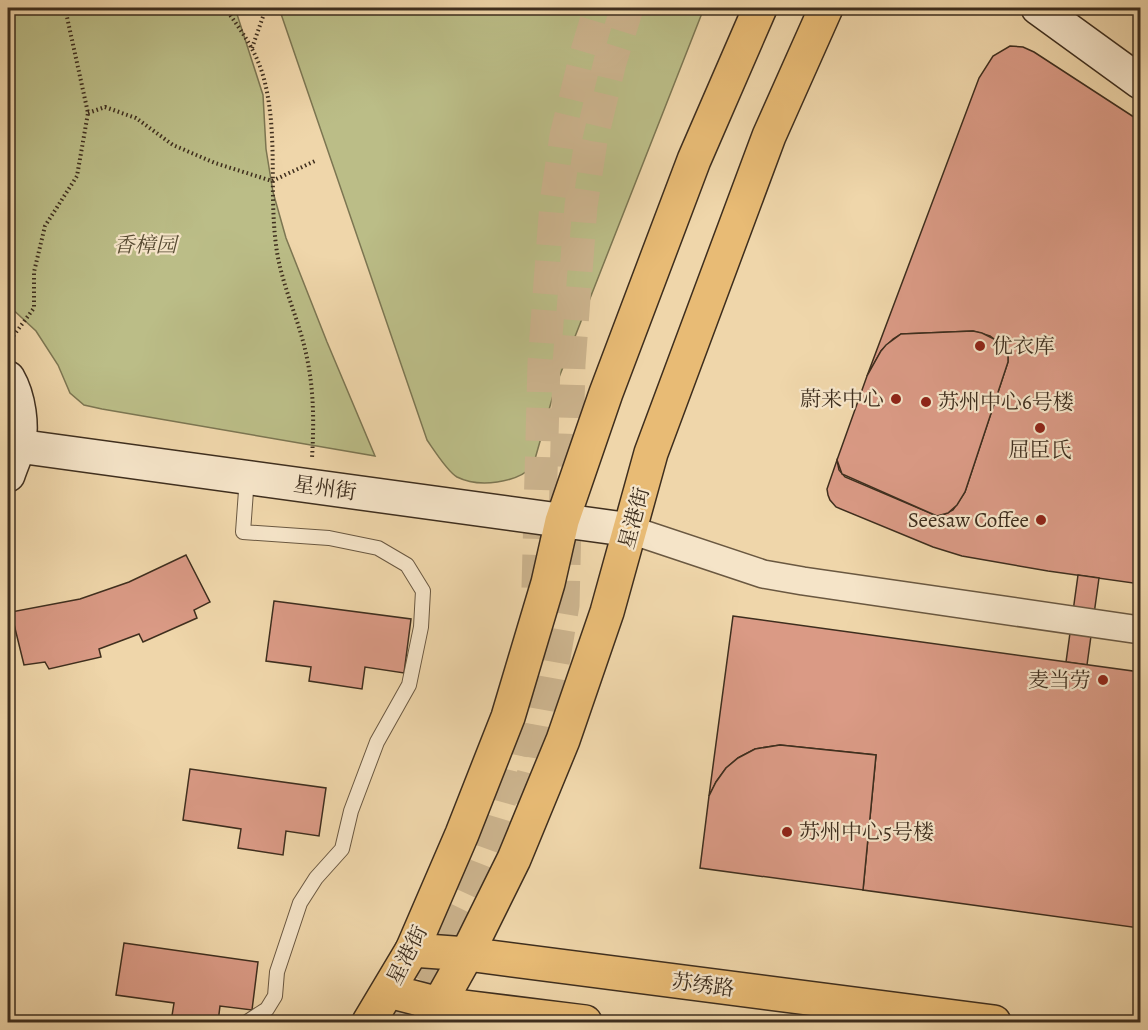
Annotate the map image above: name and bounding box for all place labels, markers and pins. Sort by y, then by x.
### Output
place label: 优衣库 [992,332,1055,360]
marker: 优衣库 [973,339,987,353]
place label: 蔚来中心 [800,385,884,413]
place label: 苏州中心6号楼 [938,388,1074,416]
marker: 蔚来中心 [889,392,903,406]
marker: 苏州中心6号楼 [919,395,933,409]
marker: 屈臣氏 [1033,421,1047,435]
place label: 屈臣氏 [1009,436,1072,464]
place label: Seesaw Coffee [908,506,1029,534]
marker: Seesaw Coffee [1034,513,1048,527]
place label: 麦当劳 [1028,666,1091,694]
marker: 麦当劳 [1096,673,1110,687]
place label: 苏州中心5号楼 [799,818,934,846]
marker: 苏州中心5号楼 [780,825,794,839]

